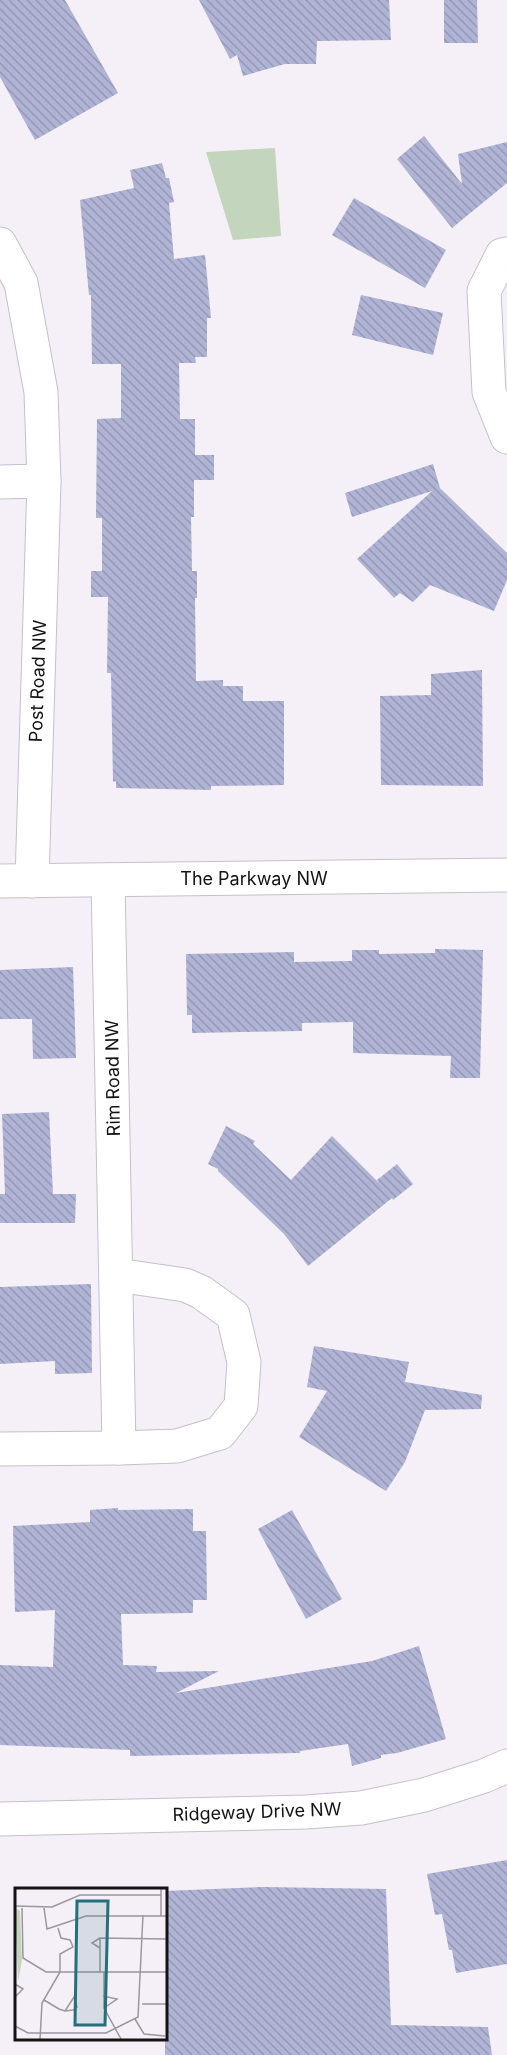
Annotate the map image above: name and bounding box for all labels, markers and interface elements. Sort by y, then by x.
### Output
street label: Post Road NW [25,619,50,743]
street label: The Parkway NW [180,868,328,889]
street label: Rim Road NW [101,1019,124,1136]
street label: Ridgeway Drive NW [172,1798,342,1825]
inset map [15,1888,166,2040]

